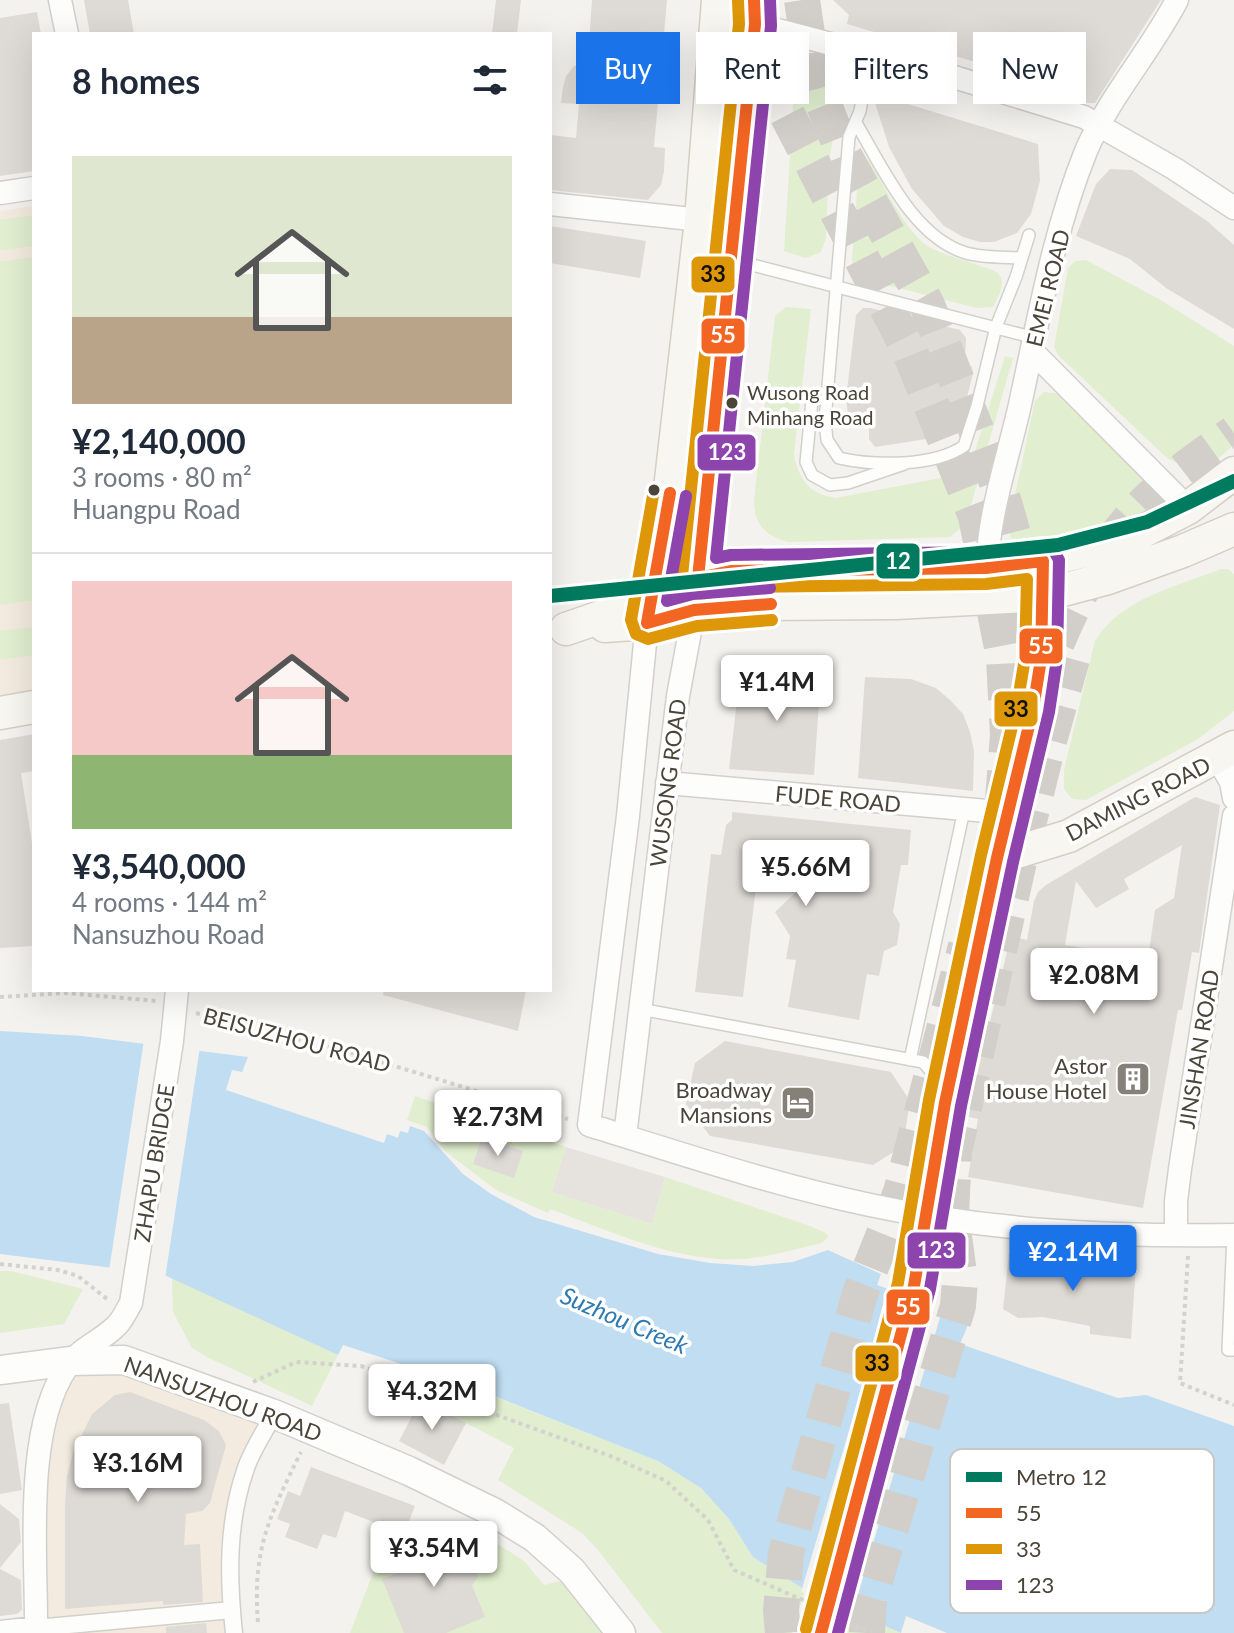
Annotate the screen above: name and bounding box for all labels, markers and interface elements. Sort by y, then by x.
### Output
chip: Buy [576,32,680,104]
chip: Rent [696,32,809,104]
chip: Filters [825,32,957,104]
chip: New [973,32,1086,104]
icon: filters [468,58,512,102]
text: 8 homes [72,60,200,101]
icon: home [220,208,364,352]
street label: EMEI ROAD [1020,226,1075,349]
line badge: 33 [690,255,736,294]
text: 33 [700,260,726,287]
line badge: 55 [700,317,746,355]
text: 55 [710,321,736,348]
place label: Wusong Road Minhang Road [747,380,874,429]
marker: Wusong Road Minhang Road [724,395,740,411]
text: ¥2,140,000 [72,420,246,461]
line badge: 123 [696,433,757,472]
text: 123 [708,438,746,465]
text: 3 rooms · 80 m² [72,461,252,493]
unlabelled marker [646,482,662,498]
text: Huangpu Road [72,493,240,525]
line badge: 12 [875,542,921,580]
text: 12 [885,547,911,574]
line badge: 55 [1018,627,1064,665]
text: 55 [1028,632,1054,659]
icon: home [220,633,364,777]
pin: ¥1.4M [721,655,833,723]
text: ¥1.4M [739,665,815,697]
line badge: 33 [993,690,1039,728]
text: 33 [1003,695,1029,722]
street label: WUSONG ROAD [644,697,691,869]
street label: DAMING ROAD [1061,750,1215,847]
street label: FUDE ROAD [774,780,902,817]
pin: ¥5.66M [741,840,871,908]
text: ¥3,540,000 [72,845,246,886]
text: ¥5.66M [760,850,852,882]
text: 4 rooms · 144 m² [72,886,267,918]
text: Nansuzhou Road [72,918,264,950]
pin: ¥2.08M [1029,948,1159,1016]
text: ¥2.08M [1048,958,1140,990]
street label: JINSHAN ROAD [1173,967,1224,1130]
street label: BEISUZHOU ROAD [200,1001,394,1078]
place label: Astor House Hotel [986,1052,1107,1104]
building icon: Astor House Hotel [1114,1060,1152,1098]
place label: Broadway Mansions [676,1076,773,1128]
street label: ZHAPU BRIDGE [128,1082,179,1244]
hotel icon: Broadway Mansions [779,1084,817,1122]
pin: ¥2.73M [433,1090,563,1158]
text: ¥2.73M [452,1100,544,1132]
pin: ¥2.14M [1008,1225,1138,1293]
line badge: 123 [906,1231,967,1270]
text: ¥2.14M [1027,1235,1119,1267]
text: 123 [917,1236,955,1263]
water label: Suzhou Creek [557,1280,693,1360]
line badge: 55 [885,1288,931,1326]
text: 55 [895,1293,921,1320]
line badge: 33 [854,1344,900,1383]
text: 33 [864,1349,890,1376]
street label: NANSUZHOU ROAD [121,1350,326,1447]
pin: ¥4.32M [367,1364,497,1432]
text: ¥4.32M [386,1374,478,1406]
pin: ¥3.16M [73,1436,203,1504]
text: ¥3.16M [92,1446,184,1478]
legend [950,1449,1214,1613]
text: Metro 12 [1016,1463,1107,1490]
text: 55 [1016,1499,1042,1526]
pin: ¥3.54M [369,1521,499,1589]
text: ¥3.54M [388,1531,480,1563]
text: 33 [1016,1535,1042,1562]
text: 123 [1016,1571,1054,1598]

